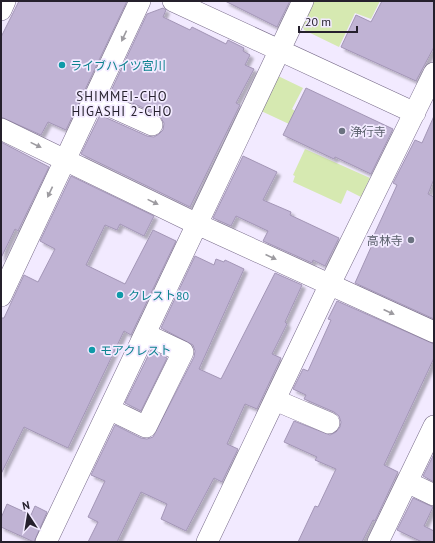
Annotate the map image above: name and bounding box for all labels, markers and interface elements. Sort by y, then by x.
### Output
scale bar [299,8,357,34]
text: 20 m [305,14,331,29]
one-way arrow [121,31,127,42]
place label: ライブハイツ宮川 [70,58,166,73]
marker: ライブハイツ宮川 [57,60,67,70]
district label: SHIMMEI-CHO HIGASHI 2-CHO [72,88,172,120]
place label: 浄行寺 [350,124,386,139]
marker: 浄行寺 [337,126,347,136]
one-way arrow [31,142,42,148]
one-way arrow [47,186,53,197]
one-way arrow [147,199,159,205]
place label: 高林寺 [367,233,403,248]
marker: 高林寺 [406,235,416,245]
one-way arrow [265,254,277,260]
place label: クレスト80 [128,288,190,303]
marker: クレスト80 [115,290,125,300]
one-way arrow [383,308,395,315]
place label: モアクレスト [100,343,171,358]
marker: モアクレスト [87,345,97,355]
north arrow [8,495,48,535]
text: N [21,498,31,513]

